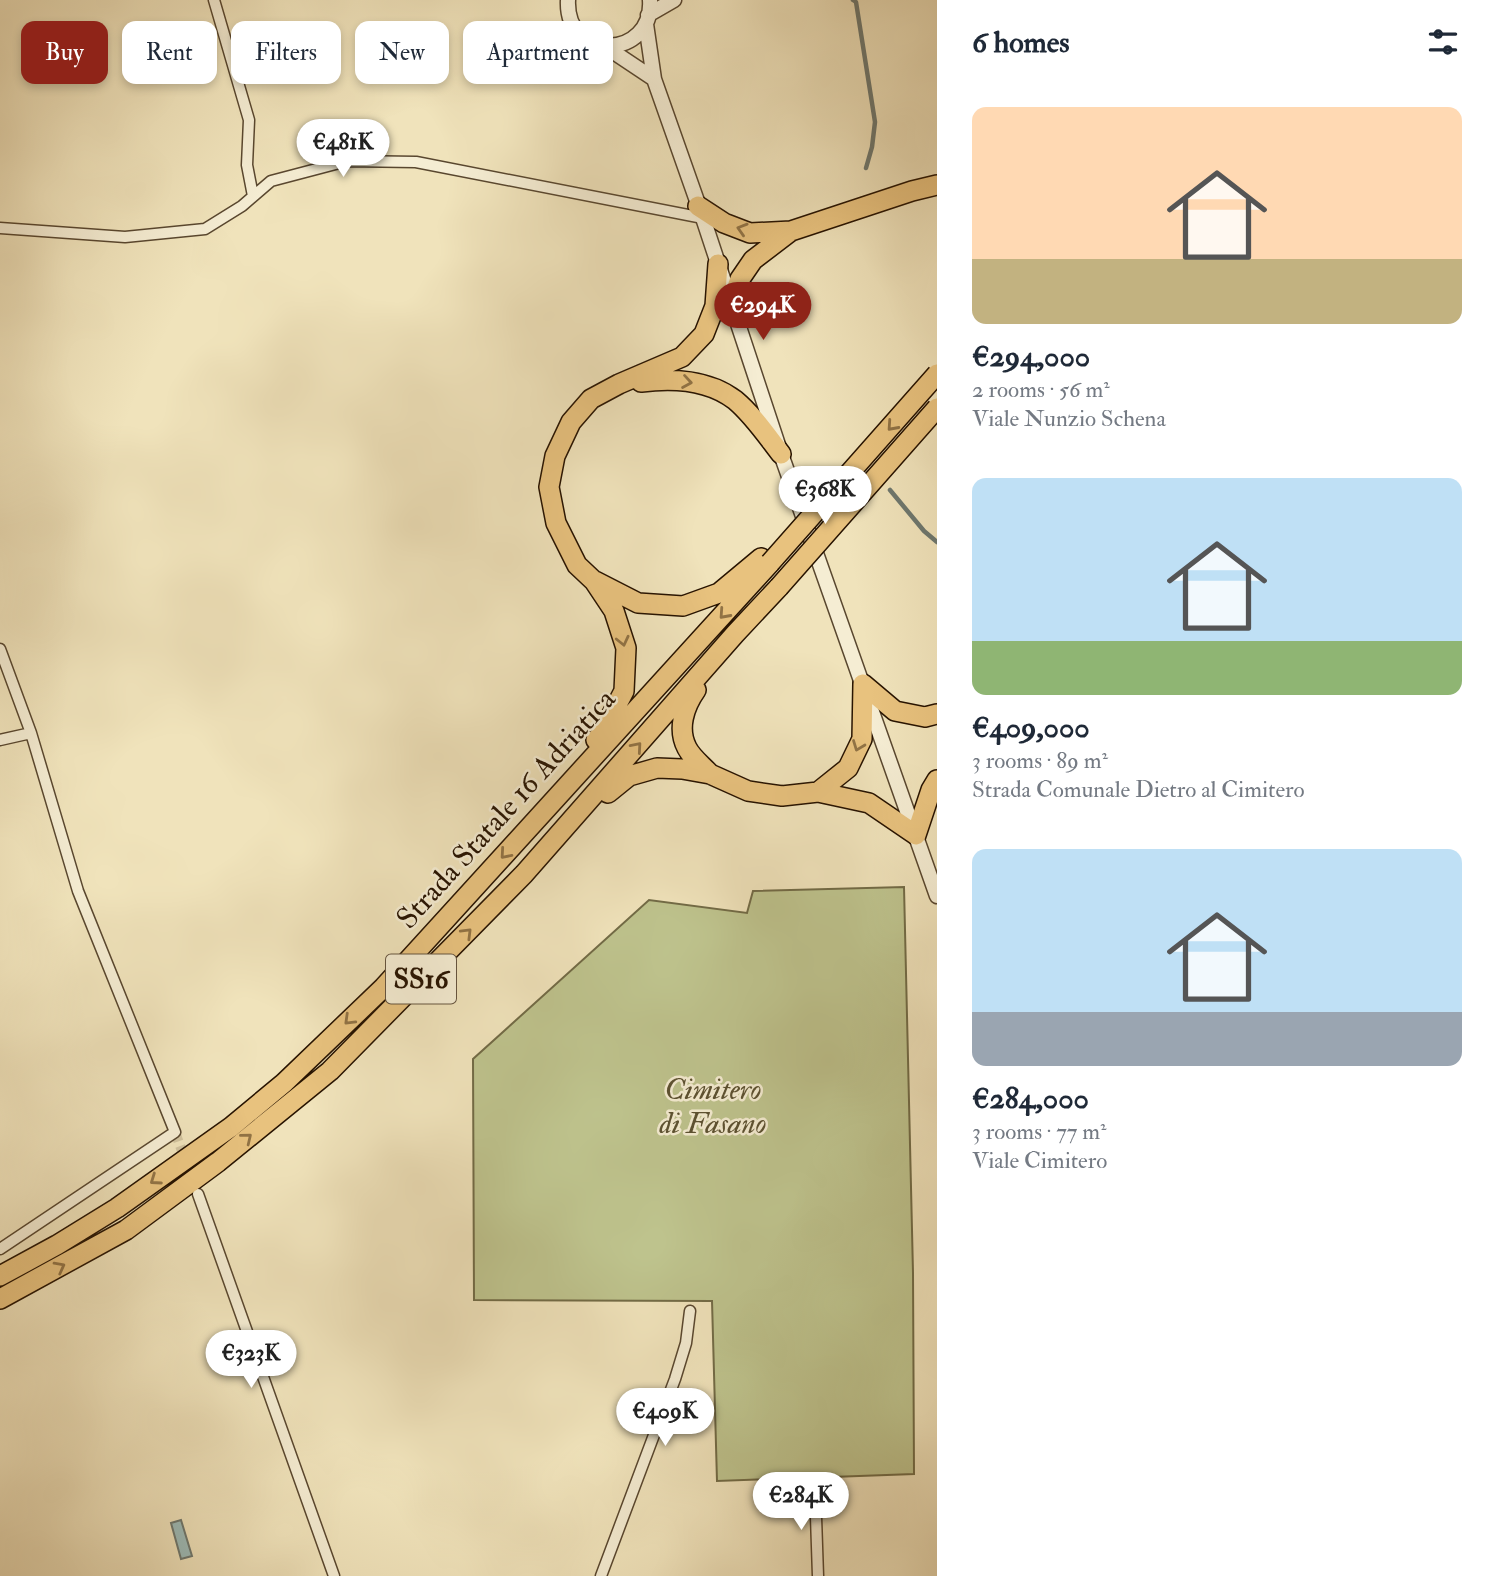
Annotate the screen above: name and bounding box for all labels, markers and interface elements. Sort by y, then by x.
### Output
chip: Buy [21,21,108,84]
chip: Rent [122,21,217,84]
chip: Filters [231,21,341,84]
chip: New [355,21,449,84]
chip: Apartment [463,21,613,84]
icon: filters [1424,23,1462,61]
text: 6 homes [972,24,1070,61]
pin: €481K [294,120,392,179]
text: €481K [313,127,373,156]
icon: home [1154,152,1280,278]
one-way arrow [736,223,748,238]
pin: €294K [714,282,812,342]
text: €294K [730,290,796,319]
text: €294,000 [972,338,1090,375]
one-way arrow [681,374,693,389]
text: 2 rooms · 56 m² [972,375,1110,404]
text: Viale Nunzio Schena [972,404,1166,433]
one-way arrow [888,417,900,430]
pin: €368K [776,466,874,526]
text: €368K [795,474,855,503]
icon: home [1154,523,1280,649]
one-way arrow [720,605,732,618]
one-way arrow [615,635,629,647]
street label: Strada Statale 16 Adriatica [389,681,624,937]
text: €409,000 [972,709,1090,746]
one-way arrow [852,740,866,752]
one-way arrow [628,742,641,755]
text: 3 rooms · 89 m² [972,746,1108,775]
text: Strada Comunale Dietro al Cimitero [972,775,1305,804]
one-way arrow [501,846,513,859]
icon: home [1154,894,1280,1020]
one-way arrow [458,928,471,941]
road number: SS16 [386,954,456,1004]
one-way arrow [344,1012,357,1025]
park label: Cimitero di Fasano [659,1071,766,1142]
text: €284,000 [972,1080,1089,1117]
text: 3 rooms · 77 m² [972,1117,1107,1146]
one-way arrow [239,1134,252,1146]
text: Viale Cimitero [972,1146,1107,1175]
one-way arrow [150,1172,163,1184]
one-way arrow [53,1262,65,1275]
pin: €323K [202,1330,300,1390]
text: €323K [222,1338,280,1367]
pin: €409K [616,1388,714,1448]
text: €409K [632,1396,698,1425]
pin: €284K [752,1472,850,1532]
text: €284K [769,1480,833,1509]

